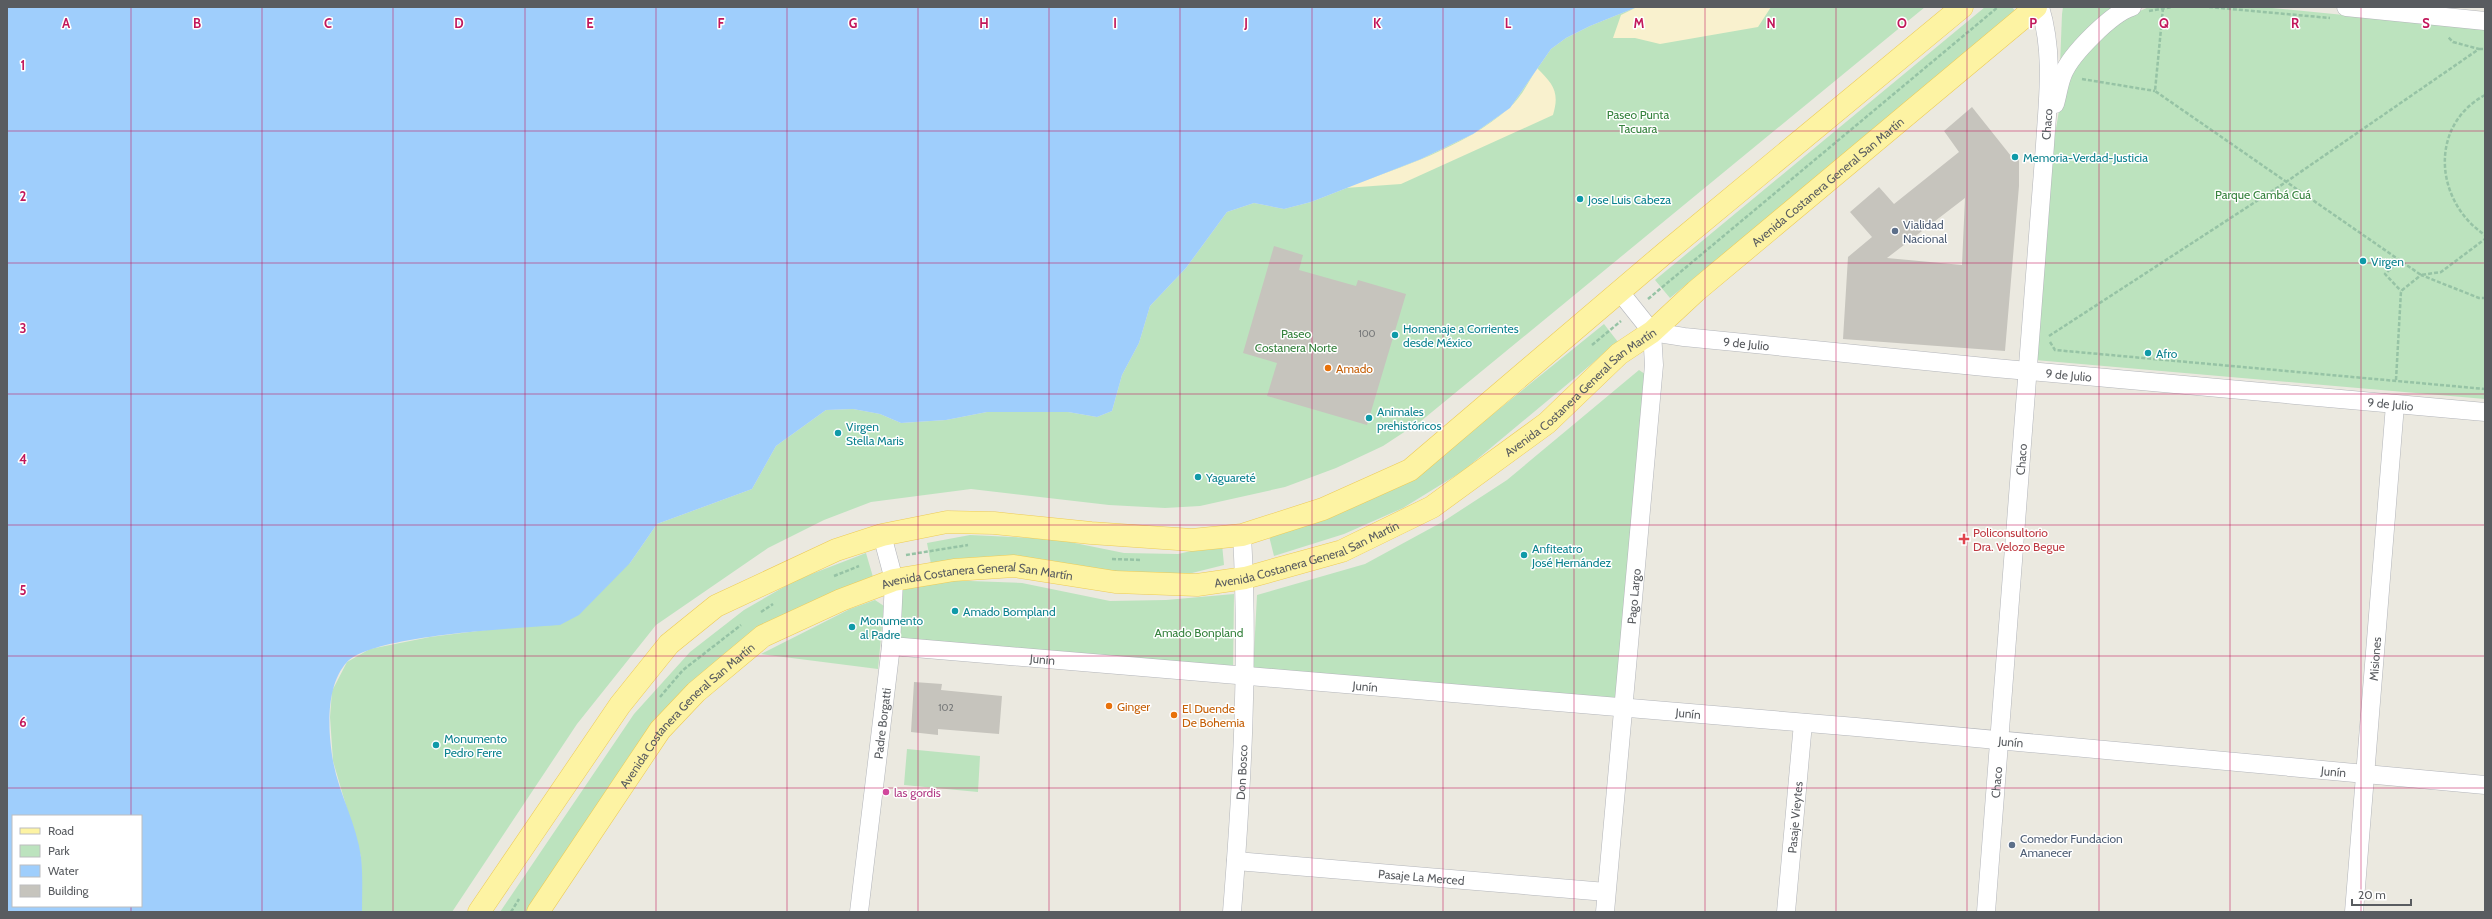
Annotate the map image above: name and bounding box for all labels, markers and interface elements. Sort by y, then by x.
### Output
text: A [62,15,71,31]
text: B [193,15,201,31]
text: C [324,15,332,31]
text: D [454,15,464,31]
text: E [586,15,594,31]
text: F [718,15,725,31]
text: G [849,15,858,31]
text: H [979,15,989,31]
text: I [1113,15,1117,31]
text: J [1243,15,1248,31]
text: K [1373,15,1382,31]
text: L [1505,15,1512,31]
text: M [1634,15,1645,31]
text: N [1766,15,1776,31]
text: O [1897,15,1907,31]
text: P [2029,15,2037,31]
text: Q [2159,15,2169,31]
text: R [2291,15,2299,31]
text: S [2422,15,2430,31]
text: 1 [21,57,25,73]
park label: Paseo Punta Tacuara [1607,107,1669,136]
street label: Chaco [2038,108,2055,141]
street label: Avenida Costanera General San Martín [1748,113,1907,249]
place label: Memoria-Verdad-Justicia [2023,150,2148,165]
marker: Memoria-Verdad-Justicia [2010,152,2020,162]
park label: Parque Cambá Cuá [2215,187,2311,202]
text: 2 [20,188,27,204]
place label: Jose Luis Cabeza [1587,192,1671,207]
marker: Jose Luis Cabeza [1575,194,1585,204]
place label: Vialidad Nacional [1903,217,1947,246]
marker: Vialidad Nacional [1890,226,1900,236]
place label: Virgen [2371,254,2404,269]
marker: Virgen [2358,256,2368,266]
text: 3 [19,320,27,336]
place label: Homenaje a Corrientes desde México [1403,321,1519,350]
street label: Avenida Costanera General San Martín [1501,324,1659,459]
park label: Paseo Costanera Norte [1255,326,1337,355]
house number: 100 [1358,327,1376,340]
marker: Homenaje a Corrientes desde México [1390,330,1400,340]
street label: 9 de Julio [1723,333,1770,353]
place label: Afro [2156,346,2178,361]
marker: Afro [2143,348,2153,358]
place label: Amado [1336,361,1373,376]
marker: Amado [1323,363,1333,373]
street label: 9 de Julio [2045,365,2093,384]
street label: 9 de Julio [2367,394,2415,413]
place label: Animales prehistóricos [1377,404,1441,433]
marker: Animales prehistóricos [1364,413,1374,423]
place label: Virgen Stella Maris [846,419,904,448]
marker: Virgen Stella Maris [833,428,843,438]
street label: Chaco [2012,443,2030,476]
text: 4 [19,451,27,467]
place label: Yaguareté [1205,470,1256,485]
marker: Yaguareté [1193,472,1203,482]
street label: Avenida Costanera General San Martín [1213,517,1401,590]
place label: Policonsultorio Dra. Velozo Begue [1973,525,2065,554]
marker: Policonsultorio Dra. Velozo Begue [1958,533,1970,545]
place label: Anfiteatro José Hernández [1531,541,1612,570]
marker: Anfiteatro José Hernández [1519,550,1529,560]
street label: Avenida Costanera General San Martín [879,558,1074,592]
street label: Pago Largo [1623,567,1643,625]
text: 5 [20,582,27,598]
place label: Amado Bompland [963,604,1056,619]
marker: Amado Bompland [950,606,960,616]
place label: Monumento al Padre [860,613,923,642]
marker: Monumento al Padre [847,622,857,632]
park label: Amado Bonpland [1155,625,1243,640]
street label: Misiones [2365,636,2384,681]
street label: Avenida Costanera General San Martín [616,639,757,791]
street label: Junín [1028,650,1056,667]
street label: Junín [1351,677,1379,694]
street label: Padre Borgatti [870,687,893,760]
place label: Ginger [1117,699,1150,714]
house number: 102 [938,701,954,714]
marker: Ginger [1104,701,1114,711]
place label: El Duende De Bohemia [1182,701,1245,730]
street label: Junín [1674,704,1702,721]
marker: El Duende De Bohemia [1169,710,1179,720]
text: 6 [19,714,27,730]
place label: Monumento Pedro Ferre [444,731,507,760]
street label: Junín [1997,733,2024,750]
marker: Monumento Pedro Ferre [431,740,441,750]
street label: Don Bosco [1232,744,1250,800]
street label: Junín [2319,762,2347,780]
street label: Chaco [1987,766,2005,799]
street label: Pasaje Vieytes [1784,781,1805,854]
place label: las gordis [894,785,941,800]
marker: las gordis [881,787,891,797]
legend [12,815,142,907]
text: Road [48,823,74,838]
place label: Comedor Fundacion Amanecer [2020,831,2123,860]
marker: Comedor Fundacion Amanecer [2007,840,2017,850]
text: Park [48,843,70,858]
text: Water [48,863,79,878]
street label: Pasaje La Merced [1378,865,1465,888]
scale bar [2352,881,2411,907]
text: Building [48,883,90,898]
text: 20 m [2358,887,2386,902]

